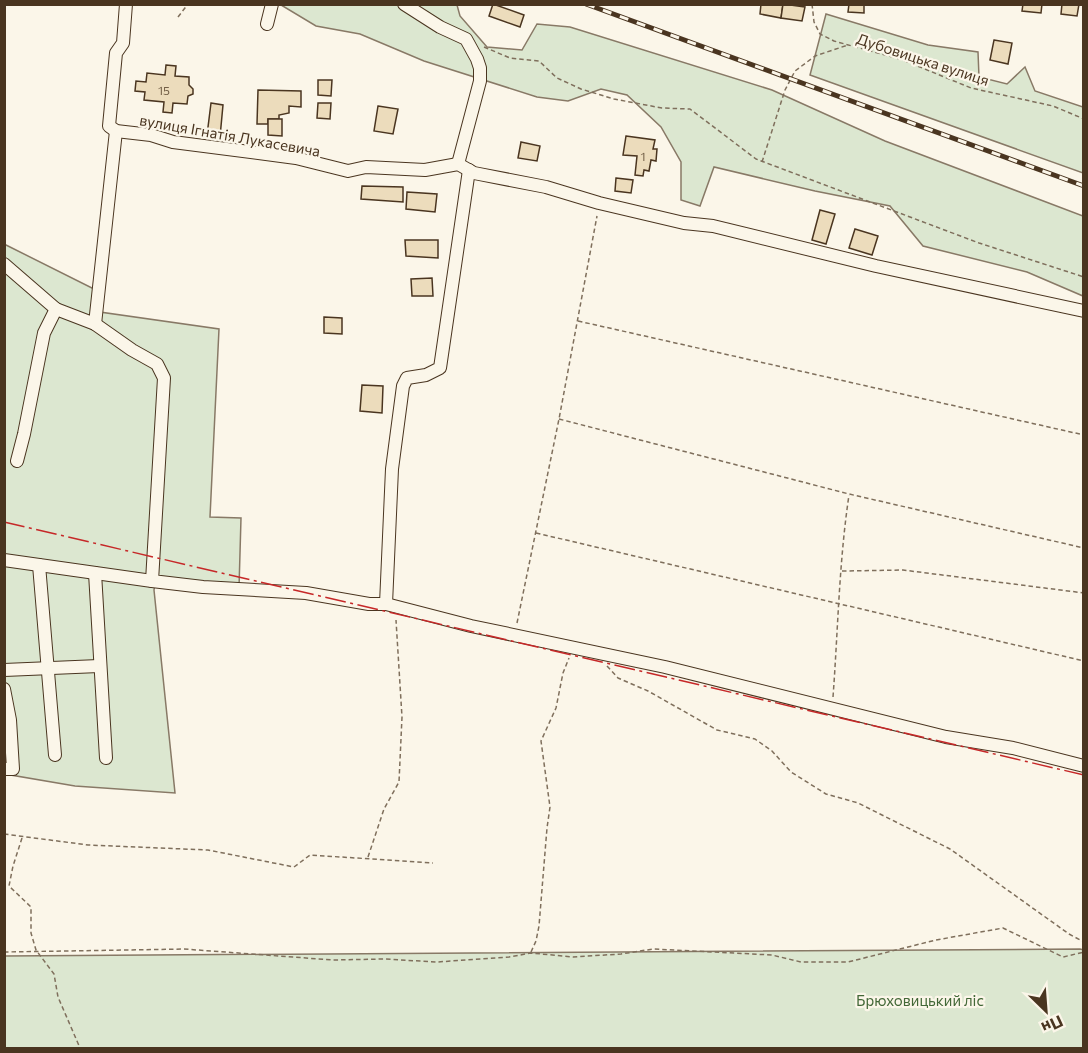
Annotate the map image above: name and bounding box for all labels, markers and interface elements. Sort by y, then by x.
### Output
street label: Дубовицька вулиця [854,29,992,89]
house number: 15 [158,83,170,97]
street label: вулиця Ігнатія Лукасевича [138,110,322,160]
house number: 1 [640,149,646,163]
north arrow [1016,981,1076,1041]
park label: Брюховицький ліс [856,991,984,1009]
text: Пн [1039,1012,1066,1038]

